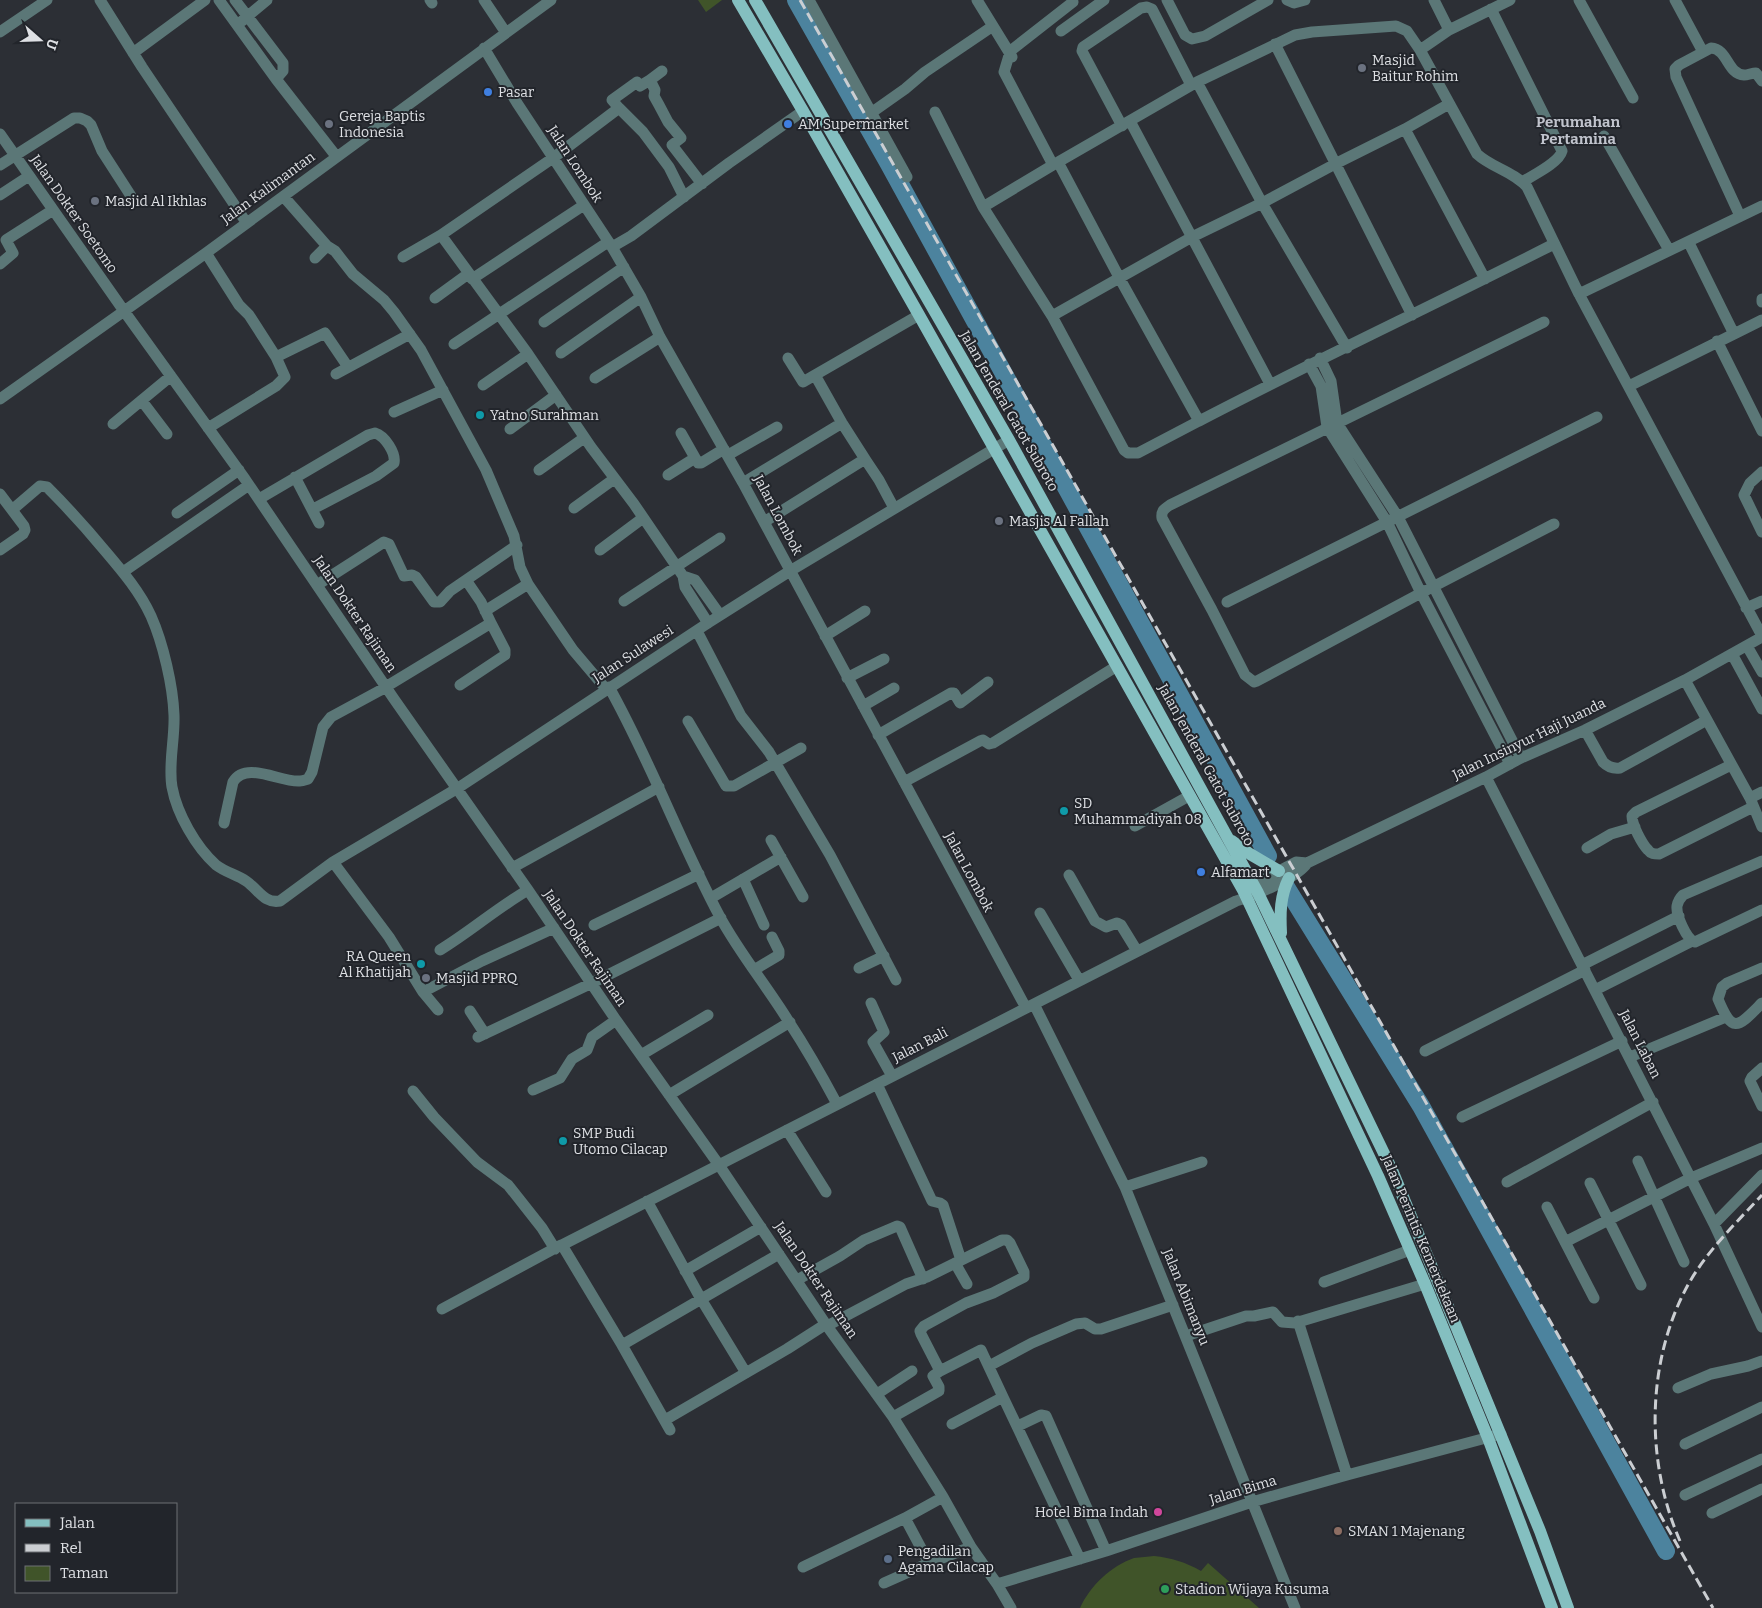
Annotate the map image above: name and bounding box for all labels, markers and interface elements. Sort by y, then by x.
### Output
north arrow [15,15,65,65]
text: U [42,36,62,53]
place label: Masjid Baitur Rohim [1372,52,1459,85]
marker: Masjid Baitur Rohim [1356,62,1368,74]
place label: Pasar [498,84,534,101]
marker: Pasar [482,86,494,98]
place label: Gereja Baptis Indonesia [339,108,425,141]
district label: Perumahan Pertamina [1536,113,1620,148]
place label: AM Supermarket [798,116,909,133]
marker: Gereja Baptis Indonesia [323,118,335,130]
marker: AM Supermarket [782,118,794,130]
street label: Jalan Lombok [543,122,606,206]
street label: Jalan Kalimantan [217,148,318,228]
street label: Jalan Dokter Soetomo [26,151,121,276]
place label: Masjid Al Ikhlas [105,193,207,210]
marker: Masjid Al Ikhlas [89,195,101,207]
street label: Jalan Jenderal Gatot Subroto [955,327,1062,494]
place label: Yatno Surahman [490,407,599,424]
marker: Yatno Surahman [474,409,486,421]
street label: Jalan Lombok [749,471,806,558]
place label: Masjis Al Fallah [1009,513,1109,530]
marker: Masjis Al Fallah [993,515,1005,527]
street label: Jalan Dokter Rajiman [309,552,400,676]
street label: Jalan Sulawesi [589,622,676,687]
street label: Jalan Jenderal Gatot Subroto [1154,680,1258,849]
street label: Jalan Insinyur Haji Juanda [1449,694,1609,784]
place label: SD Muhammadiyah 08 [1074,795,1202,828]
marker: SD Muhammadiyah 08 [1058,805,1070,817]
street label: Jalan Lombok [940,828,997,915]
place label: Alfamart [1211,864,1269,881]
marker: Alfamart [1195,866,1207,878]
street label: Jalan Dokter Rajiman [539,886,630,1010]
place label: RA Queen Al Khatijah [339,948,411,981]
marker: RA Queen Al Khatijah [415,958,427,970]
place label: Masjid PPRQ [436,970,519,987]
marker: Masjid PPRQ [420,972,432,984]
street label: Jalan Laban [1615,1006,1665,1081]
street label: Jalan Bali [889,1024,950,1067]
place label: SMP Budi Utomo Cilacap [573,1125,668,1158]
marker: SMP Budi Utomo Cilacap [557,1135,569,1147]
street label: Jalan Perintis Kemerdekaan [1378,1152,1464,1325]
street label: Jalan Dokter Rajiman [770,1218,861,1342]
street label: Jalan Abimanyu [1158,1245,1213,1348]
street label: Jalan Bima [1207,1472,1279,1509]
legend [15,1503,178,1593]
place label: Hotel Bima Indah [1035,1504,1148,1521]
marker: Hotel Bima Indah [1152,1506,1164,1518]
text: Jalan [59,1514,95,1532]
place label: SMAN 1 Majenang [1348,1523,1465,1540]
marker: SMAN 1 Majenang [1332,1525,1344,1537]
text: Rel [60,1539,82,1557]
place label: Pengadilan Agama Cilacap [898,1543,994,1576]
marker: Pengadilan Agama Cilacap [882,1553,894,1565]
text: Taman [60,1564,109,1582]
place label: Stadion Wijaya Kusuma [1175,1581,1329,1598]
marker: Stadion Wijaya Kusuma [1159,1583,1171,1595]

